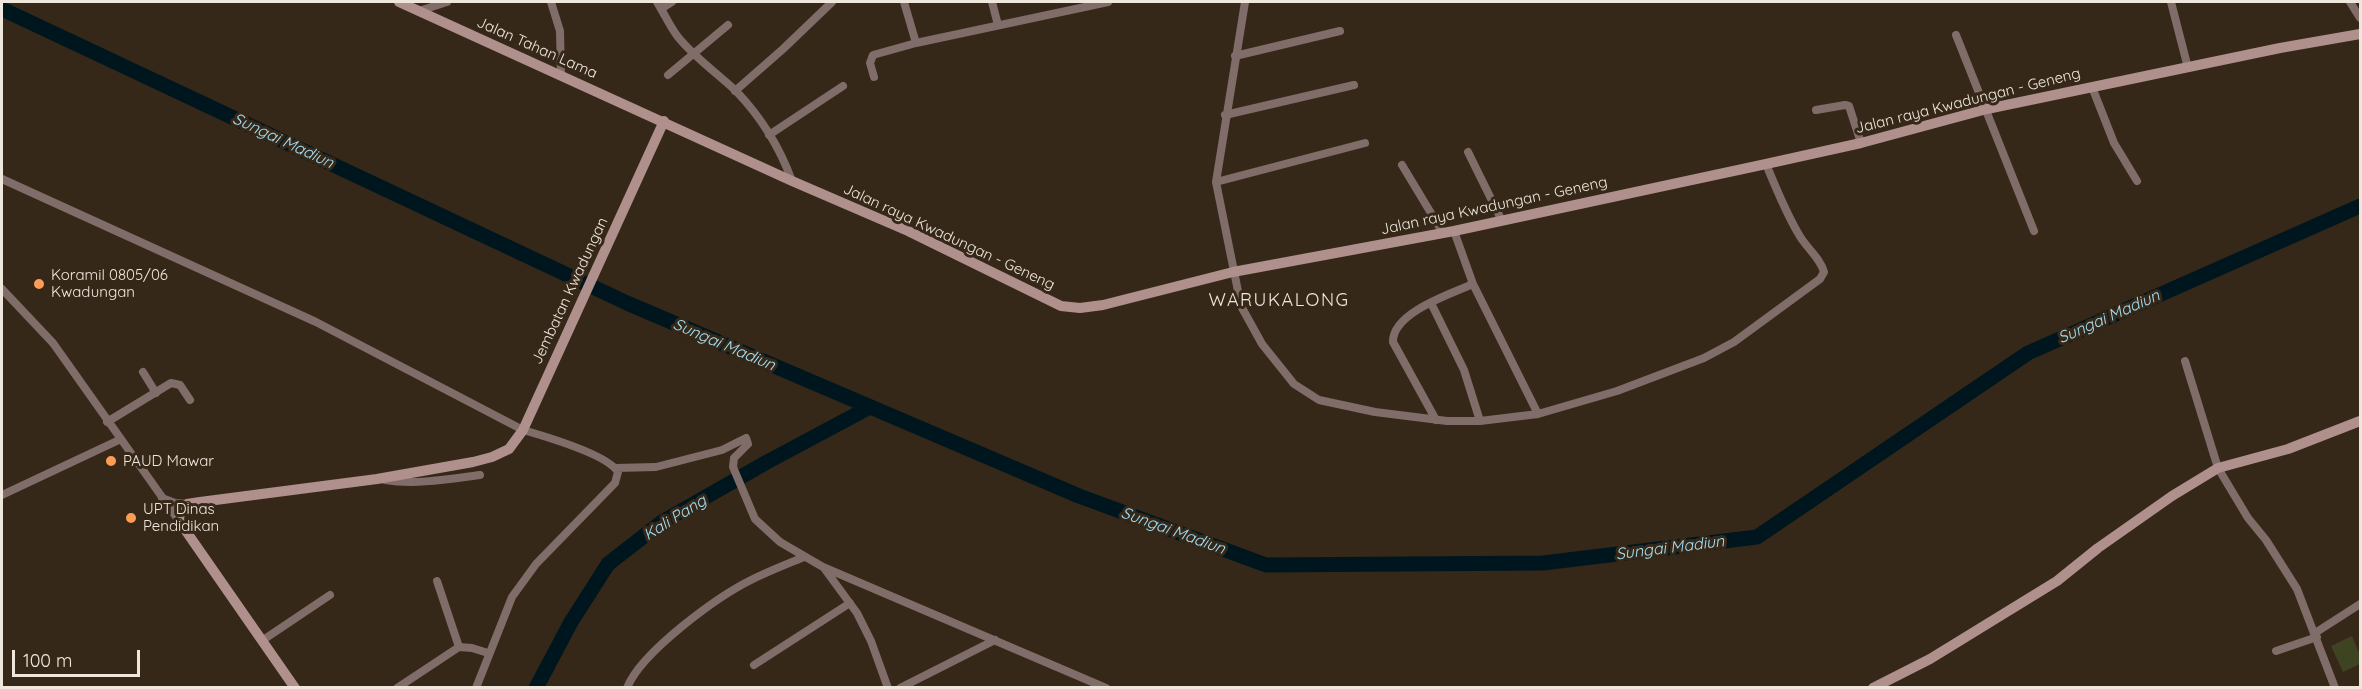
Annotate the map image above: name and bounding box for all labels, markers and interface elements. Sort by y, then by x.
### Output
street label: Jalan Tahan Lama [474,13,600,83]
street label: Jalan raya Kwadungan - Geneng [1854,64,2082,138]
water label: Sungai Madiun [229,109,337,173]
street label: Jalan raya Kwadungan - Geneng [1379,173,1609,239]
street label: Jalan raya Kwadungan - Geneng [840,180,1058,294]
street label: Jembatan Kwadungan [528,215,612,367]
place label: Koramil 0805/06 Kwadungan [51,266,168,301]
marker: Koramil 0805/06 Kwadungan [32,277,46,291]
water label: Sungai Madiun [2055,286,2163,348]
district label: WARUKALONG [1208,290,1350,312]
water label: Sungai Madiun [670,315,778,375]
place label: PAUD Mawar [123,452,214,470]
marker: PAUD Mawar [104,454,118,468]
water label: Kali Pang [640,491,710,545]
place label: UPT Dinas Pendidikan [143,500,219,535]
water label: Sungai Madiun [1118,503,1228,559]
marker: UPT Dinas Pendidikan [124,511,138,525]
water label: Sungai Madiun [1615,532,1725,564]
scale bar [15,638,142,676]
text: 100 m [23,649,72,672]

